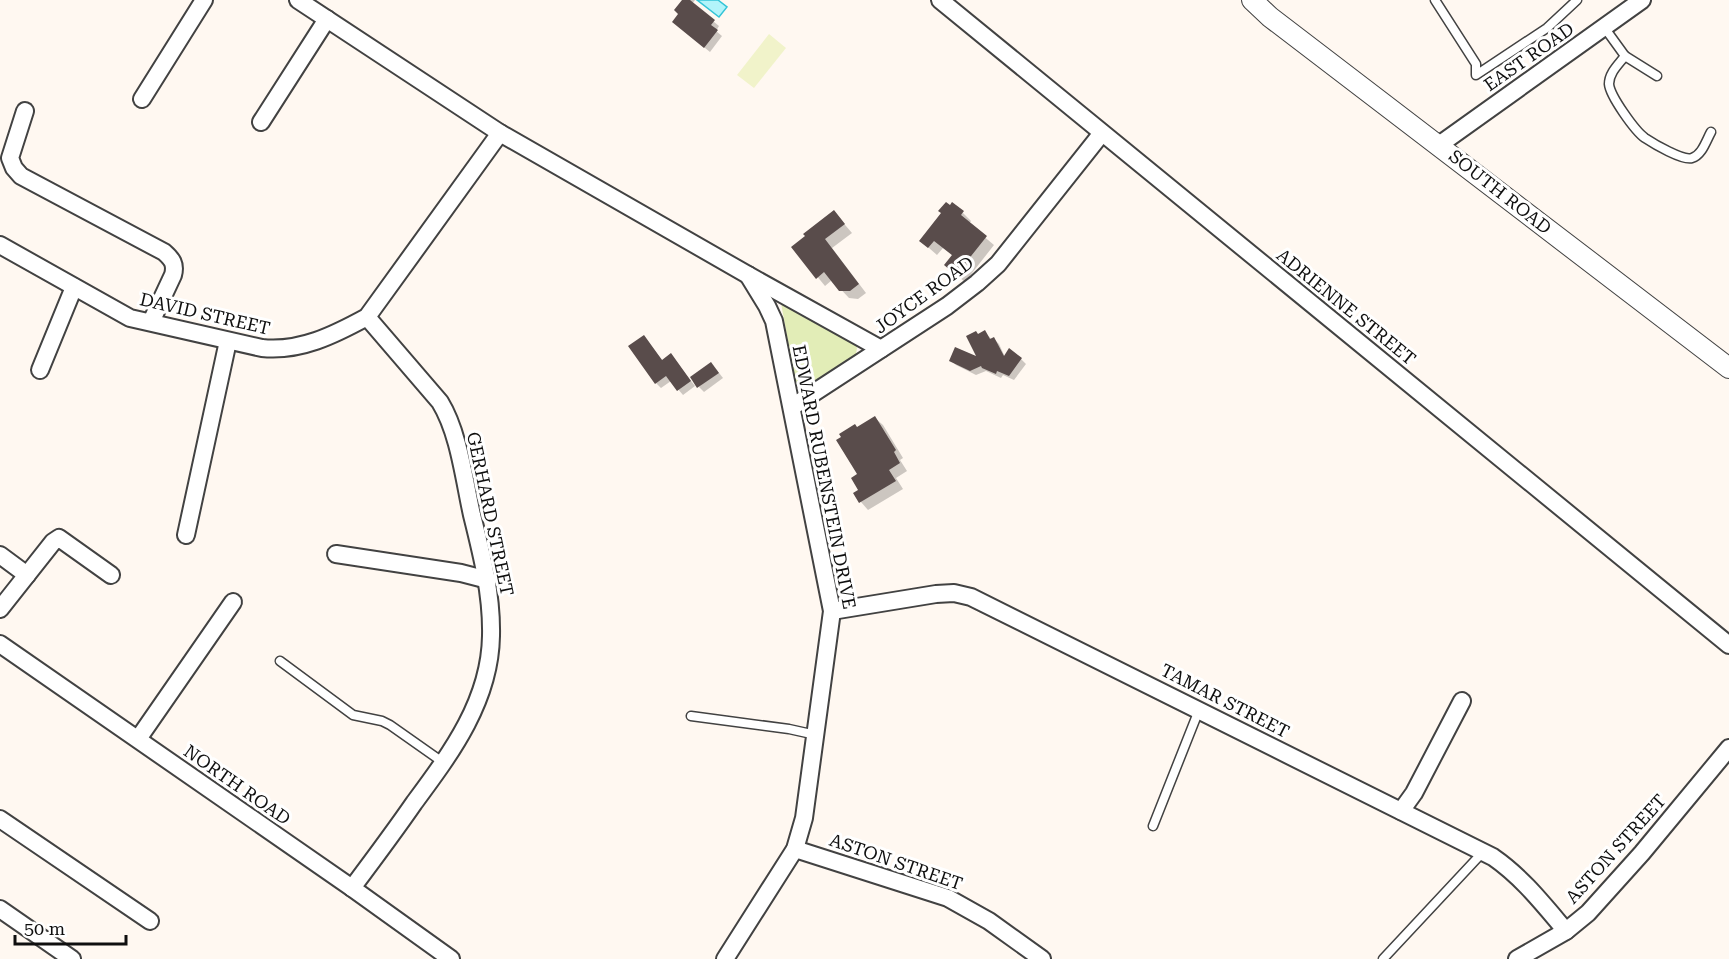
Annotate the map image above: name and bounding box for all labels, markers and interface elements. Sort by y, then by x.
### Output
street label: EAST ROAD [1480,18,1578,95]
street label: SOUTH ROAD [1445,145,1556,238]
street label: ADRIENNE STREET [1273,244,1420,369]
street label: JOYCE ROAD [870,252,977,338]
street label: DAVID STREET [138,288,272,339]
street label: EDWARD RUBENSTEIN DRIVE [789,343,860,611]
street label: GERHARD STREET [463,430,518,598]
street label: TAMAR STREET [1158,659,1293,742]
street label: NORTH ROAD [180,740,295,829]
street label: ASTON STREET [1561,790,1670,907]
street label: ASTON STREET [827,829,965,894]
scale bar [15,908,126,946]
text: 50 m [24,918,65,939]

